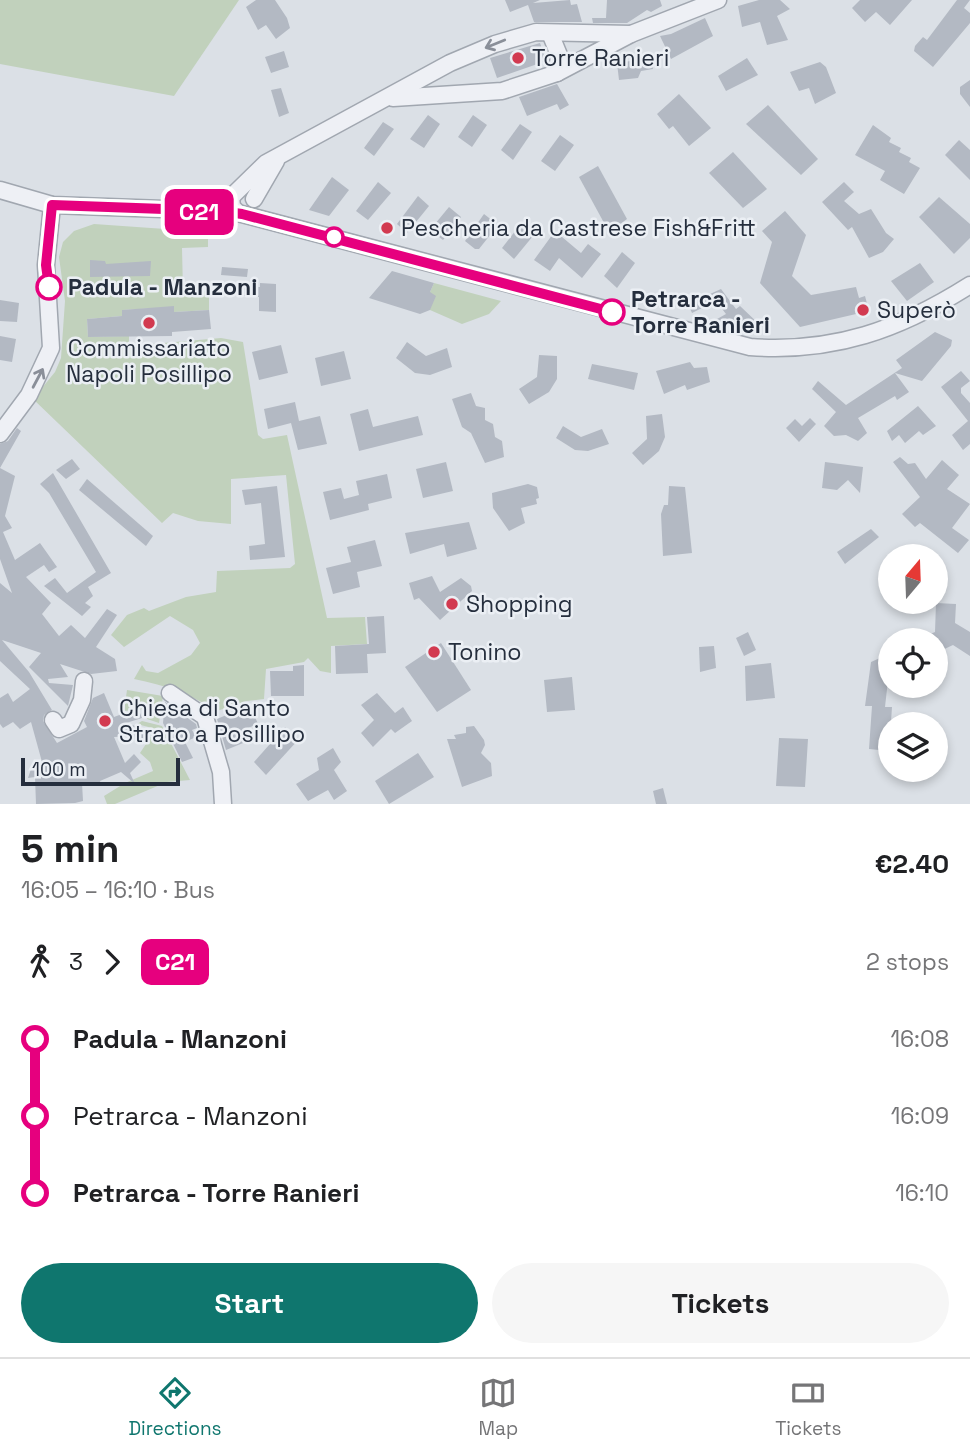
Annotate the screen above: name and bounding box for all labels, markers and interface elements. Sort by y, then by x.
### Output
one-way arrow [485,38,507,51]
place label: Torre Ranieri [532,43,669,73]
marker: Torre Ranieri [510,50,526,66]
line badge: C21 [159,189,239,235]
text: C21 [179,196,219,227]
place label: Pescheria da Castrese Fish&Fritt [401,213,756,243]
marker: Pescheria da Castrese Fish&Fritt [379,220,395,236]
unlabelled marker [324,227,344,247]
place label: Padula - Manzoni [68,272,257,302]
marker: Padula - Manzoni [36,274,62,300]
place label: Petrarca - Torre Ranieri [631,284,770,340]
place label: Superò [877,295,956,325]
marker: Petrarca - Torre Ranieri [599,299,625,325]
marker: Superò [855,302,871,318]
marker: Commissariato Napoli Posillipo [141,315,157,331]
place label: Commissariato Napoli Posillipo [66,333,232,389]
one-way arrow [32,368,45,389]
north arrow [878,544,948,614]
map controls [878,544,948,782]
place label: Shopping [466,589,573,619]
marker: Shopping [444,596,460,612]
button: locate [878,628,948,698]
place label: Tonino [448,637,521,667]
marker: Tonino [426,644,442,660]
place label: Chiesa di Santo Strato a Posillipo [119,693,305,749]
button: layers [878,712,948,782]
marker: Chiesa di Santo Strato a Posillipo [97,713,113,729]
scale bar [21,755,180,787]
text: 100 m [32,757,86,782]
text: 5 min [21,825,119,873]
text: €2.40 [875,847,949,881]
text: 16:05 – 16:10 · Bus [21,875,215,905]
icon: walk [21,943,59,981]
icon: forward [93,943,131,981]
text: C21 [155,946,195,977]
text: 3 [69,947,83,977]
text: 2 stops [866,947,949,977]
text: Padula - Manzoni [73,1022,287,1056]
text: 16:08 [890,1024,949,1054]
text: Petrarca - Manzoni [73,1099,308,1133]
text: 16:09 [891,1101,949,1131]
text: Petrarca - Torre Ranieri [73,1176,359,1210]
text: 16:10 [895,1178,949,1208]
button: Start [21,1263,478,1343]
button: Tickets [492,1263,949,1343]
tab: Directions [128,1374,222,1441]
tab: Map [479,1374,518,1441]
tab: Tickets [775,1374,842,1441]

